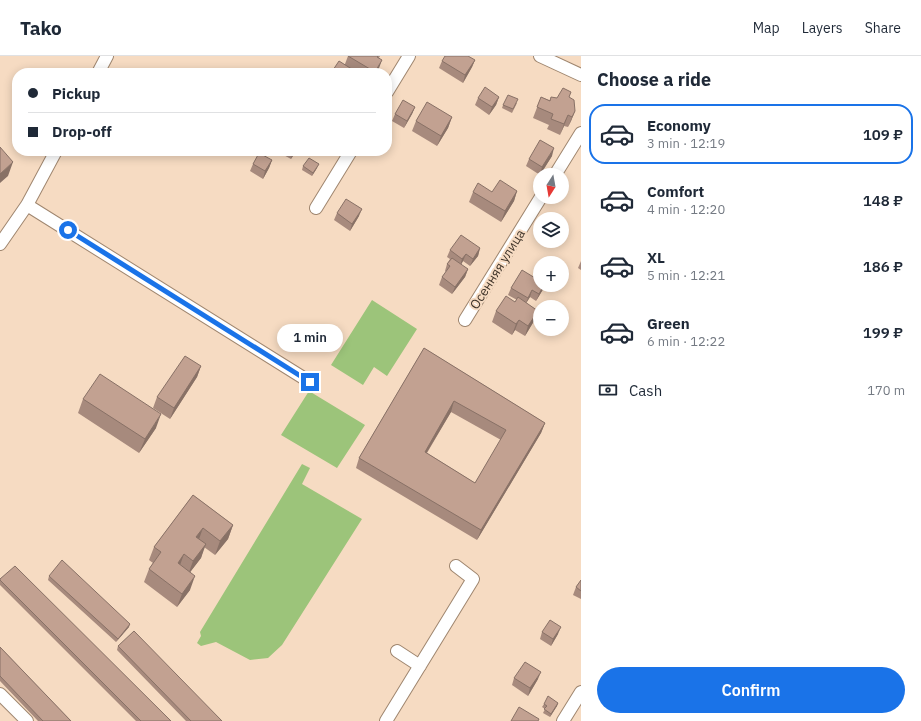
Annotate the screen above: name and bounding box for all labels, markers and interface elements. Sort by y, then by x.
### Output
text: Tako [20,16,62,40]
text: Map [753,19,780,37]
text: Layers [802,19,843,37]
text: Share [865,19,901,37]
text: Choose a ride [597,68,711,91]
text: Pickup [52,84,100,103]
icon: car [599,116,635,152]
text: Economy [647,116,711,135]
text: Drop-off [52,122,112,141]
text: 109 ₽ [863,125,903,144]
text: 3 min · 12:19 [647,135,725,152]
north arrow [533,168,569,204]
map controls [533,168,569,336]
icon: car [599,182,635,218]
text: Comfort [647,182,704,201]
text: 148 ₽ [863,191,903,210]
text: 4 min · 12:20 [647,201,725,218]
button: layers [533,212,569,248]
route start [59,221,77,239]
street label: Осенняя улица [466,226,529,312]
icon: car [599,248,635,284]
text: XL [647,248,665,267]
button: + [533,256,569,292]
text: 186 ₽ [863,257,903,276]
text: 5 min · 12:21 [647,267,725,284]
button: − [533,300,569,336]
icon: car [599,314,635,350]
text: Green [647,314,690,333]
text: 199 ₽ [863,323,903,342]
callout: 1 min [277,324,343,352]
text: 1 min [293,329,327,346]
text: 6 min · 12:22 [647,333,725,350]
route end [301,373,319,391]
icon: cash [597,379,619,401]
text: Cash [629,381,662,400]
text: 170 m [867,382,905,399]
button: Confirm [597,667,905,713]

